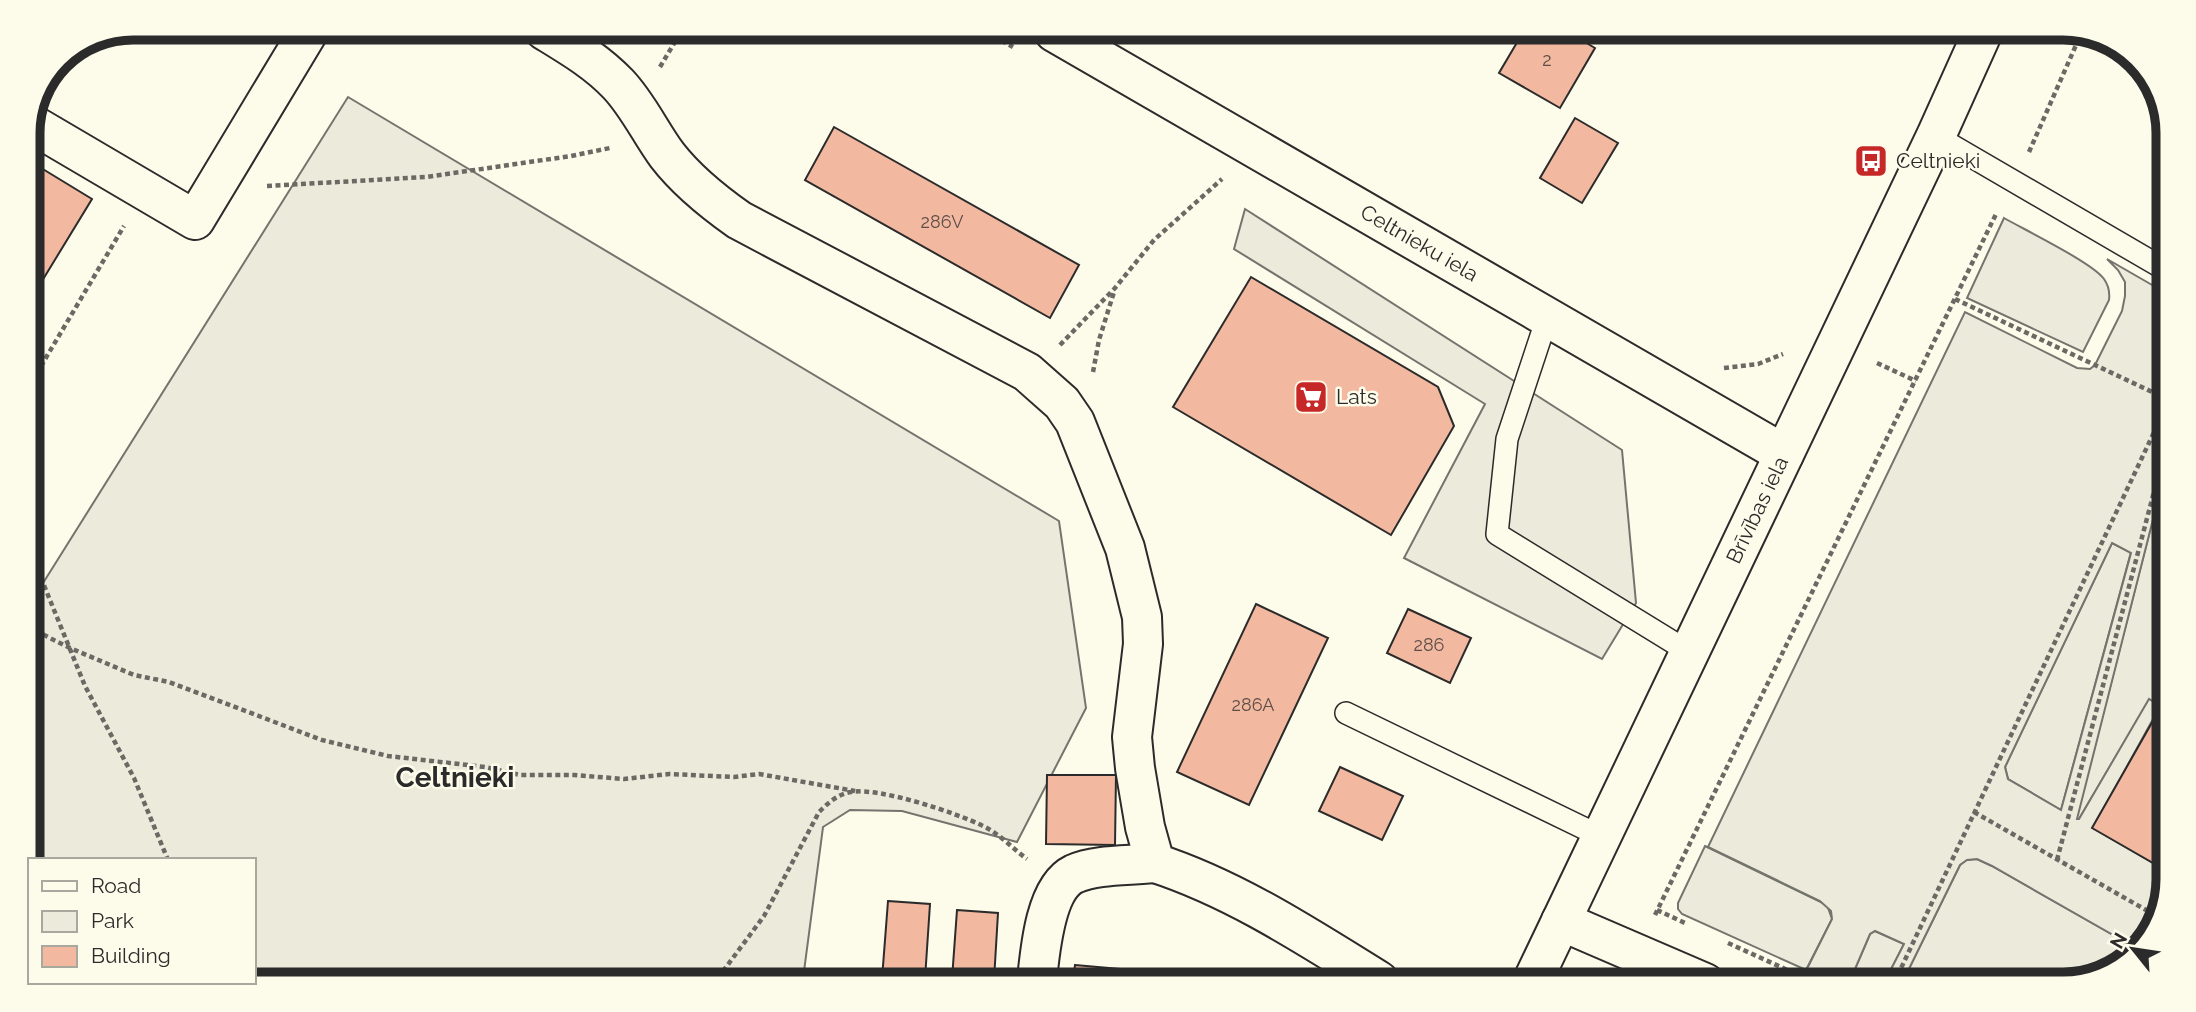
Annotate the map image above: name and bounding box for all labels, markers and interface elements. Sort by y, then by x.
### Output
house number: 2 [1542,49,1552,70]
bus stop icon: Celtnieki [1852,142,1890,180]
place label: Celtnieki [1896,148,1980,173]
street label: Celtnieku iela [1356,199,1483,287]
house number: 286V [921,211,963,232]
supermarket icon: Lats [1292,378,1330,416]
place label: Lats [1336,384,1377,409]
street label: Brīvības iela [1721,452,1793,567]
house number: 286 [1414,634,1445,655]
house number: 286A [1232,694,1274,715]
district label: Celtnieki [396,761,514,794]
legend [28,858,256,984]
text: Road [91,873,141,898]
text: Park [91,908,134,933]
north arrow [2098,914,2168,984]
text: N [2105,929,2131,952]
text: Building [91,943,171,968]

